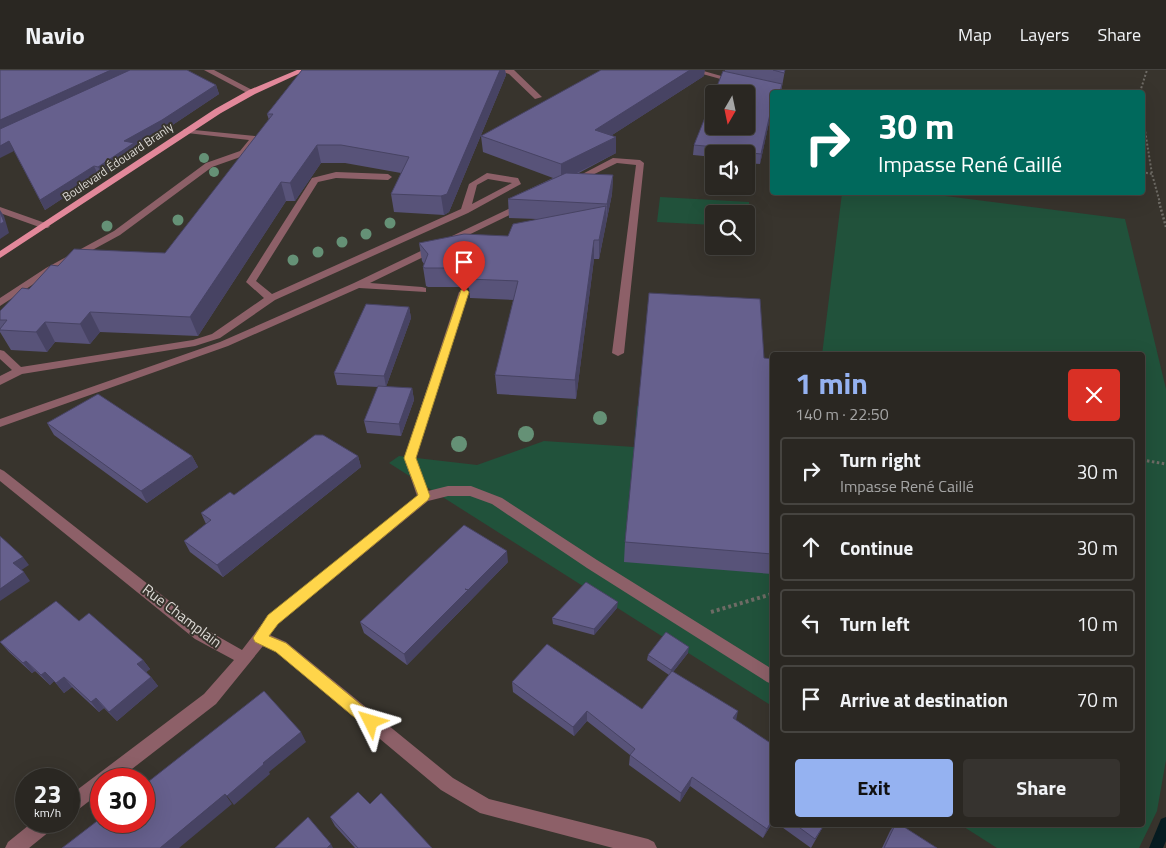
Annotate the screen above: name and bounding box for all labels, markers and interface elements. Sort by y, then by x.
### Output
text: Navio [25,17,85,53]
text: Map [958,21,992,48]
text: Layers [1020,21,1069,48]
text: Share [1097,21,1141,48]
north arrow [705,85,755,135]
map controls [705,85,755,255]
text: 30 m [878,99,954,153]
icon: right [795,110,860,175]
street label: Boulevard Édouard Branly [58,117,177,206]
button: sound [705,145,755,195]
text: Impasse René Caillé [878,147,1062,181]
button: search [705,205,755,255]
pin [443,241,485,292]
icon: arrive [450,248,478,276]
text: 1 min [795,360,868,406]
button: close [1068,369,1120,421]
text: 140 m · 22:50 [795,402,889,426]
text: Turn right [840,445,921,474]
icon: right [797,457,825,485]
text: 30 m [1077,457,1118,486]
text: Impasse René Caillé [840,474,974,498]
icon: ahead [797,533,825,561]
text: Continue [840,533,913,562]
text: 30 m [1077,533,1118,562]
street label: Rue Champlain [138,578,227,653]
icon: left [797,609,825,637]
text: Turn left [840,609,910,638]
text: 10 m [1077,609,1118,638]
icon: arrive [797,685,825,713]
text: Arrive at destination [840,685,1008,714]
text: 70 m [1077,685,1118,714]
position arrow [344,695,396,747]
button: Exit [795,759,953,817]
button: Share [963,759,1120,817]
speed limit sign: 30 [90,768,155,833]
text: 23 [33,775,62,813]
text: km/h [34,803,61,822]

